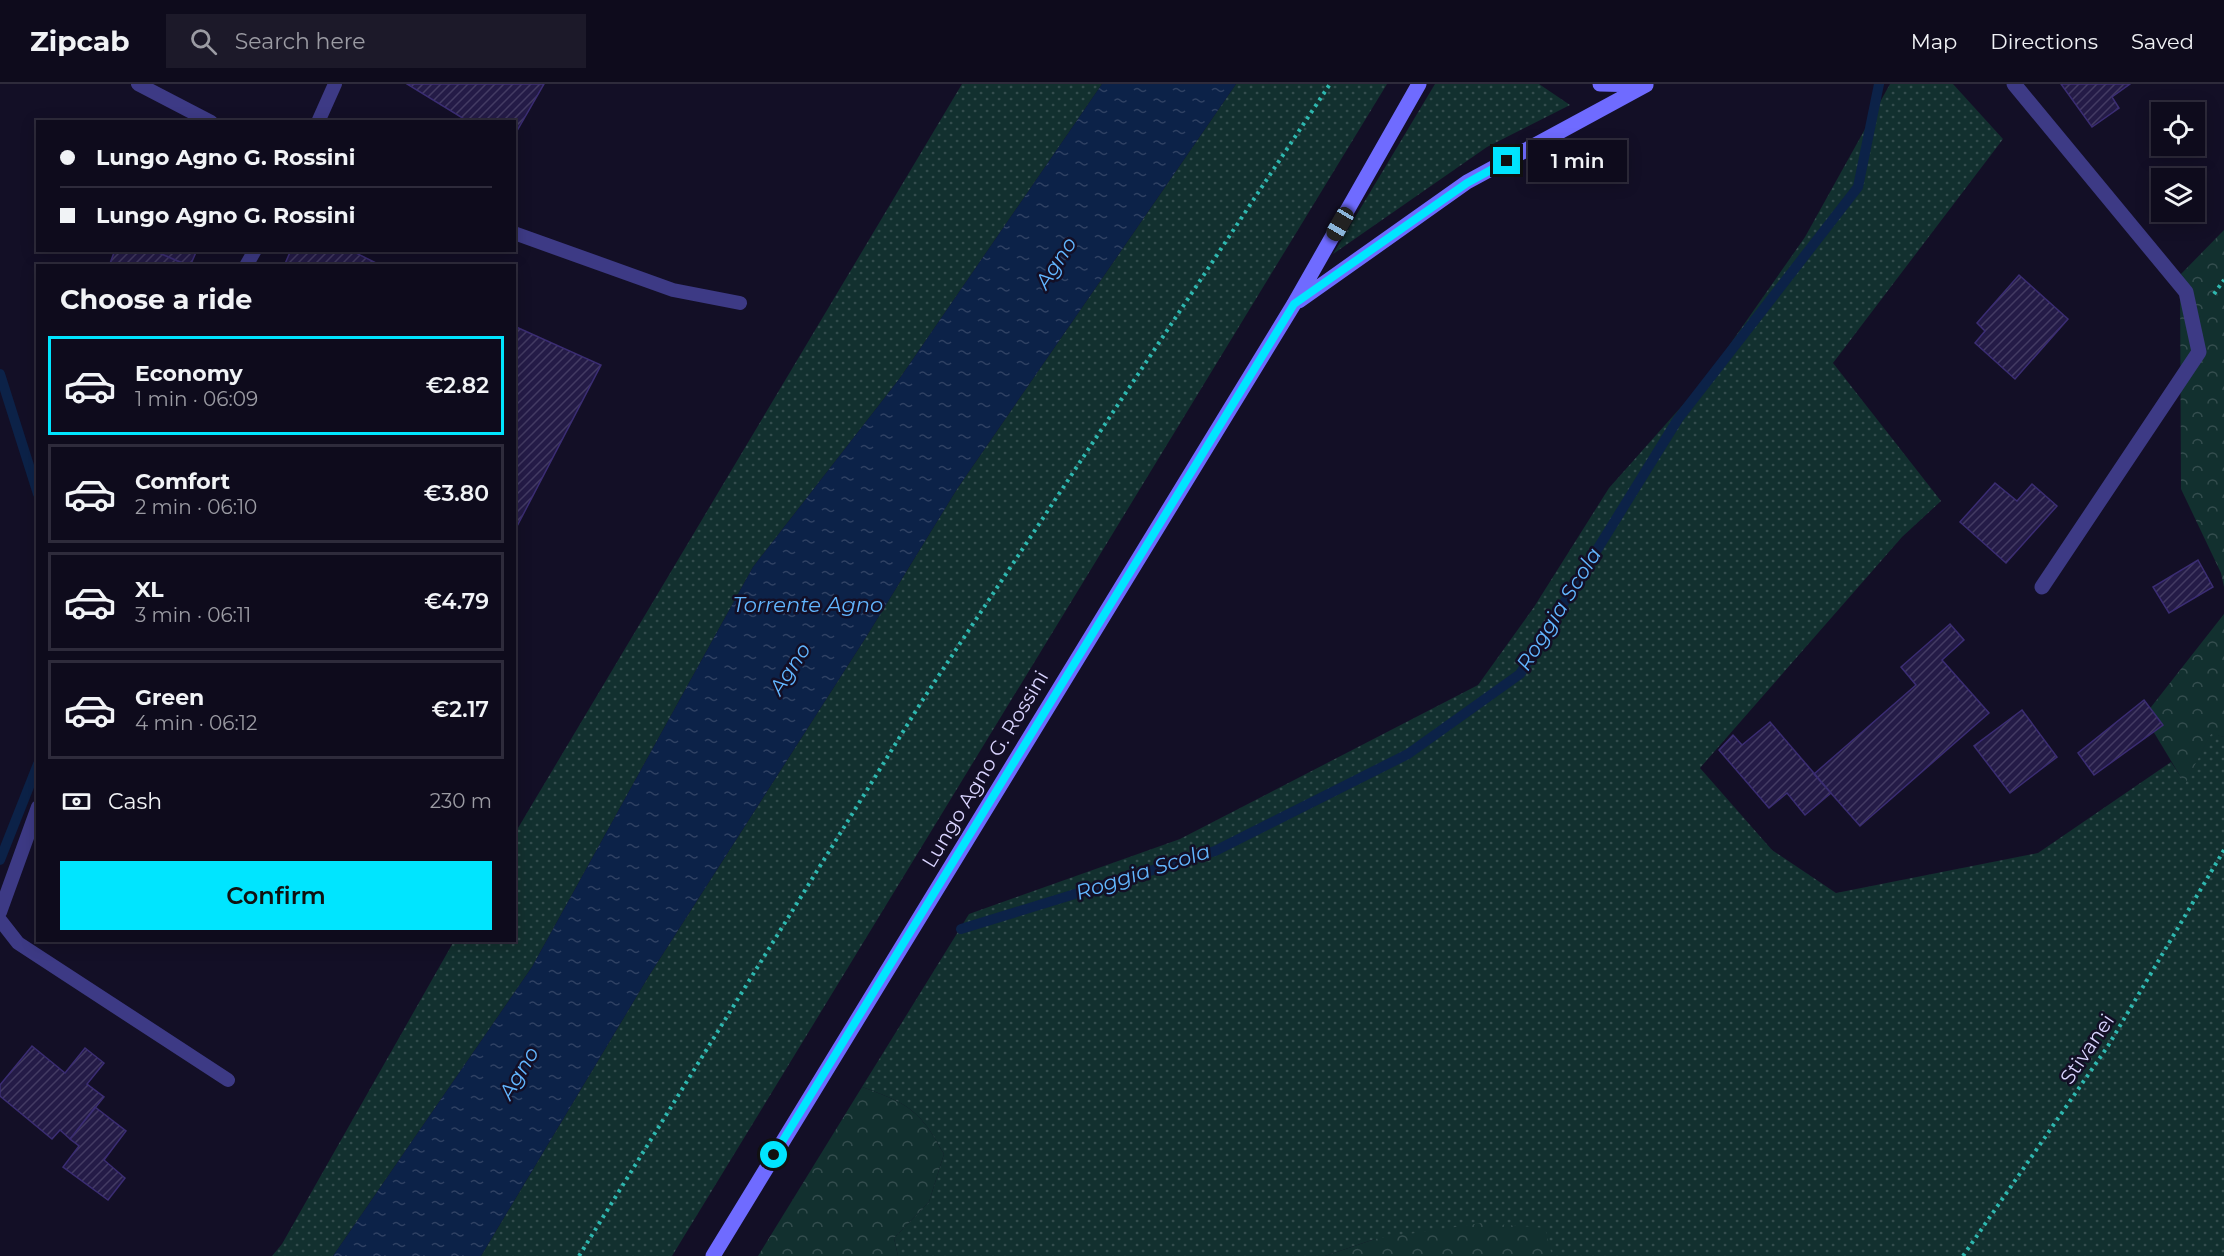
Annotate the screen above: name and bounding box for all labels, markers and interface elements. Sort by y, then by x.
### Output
search box [166,14,586,68]
text: Zipcab [30,24,130,58]
icon: search [187,25,220,58]
text: Search here [235,28,366,55]
text: Map [1911,29,1957,54]
text: Directions [1990,29,2098,54]
text: Saved [2131,29,2194,54]
map controls [2151,102,2205,222]
button: locate [2151,102,2205,156]
callout: 1 min [1528,140,1627,182]
text: Lungo Agno G. Rossini [96,144,355,171]
route end [1493,147,1520,174]
text: 1 min [1551,149,1604,173]
button: layers [2151,168,2205,222]
text: Lungo Agno G. Rossini [96,202,355,229]
car [1323,204,1357,244]
water label: Agno [1029,232,1082,295]
text: Choose a ride [60,283,252,316]
icon: car [63,359,117,413]
text: Economy [135,360,243,387]
text: €2.82 [426,372,489,399]
text: 1 min · 06:09 [135,387,258,411]
icon: car [63,467,117,521]
text: Comfort [135,468,230,495]
text: €3.80 [424,480,489,507]
text: 2 min · 06:10 [135,495,257,519]
water label: Roggia Scola [1511,543,1606,675]
icon: car [63,575,117,629]
text: XL [135,576,164,603]
text: €4.79 [424,588,489,615]
water label: Torrente Agno [733,592,883,617]
text: 3 min · 06:11 [135,603,251,627]
water label: Agno [763,638,816,701]
street label: Lungo Agno G. Rossini [917,666,1053,872]
icon: car [63,683,117,737]
text: Green [135,684,204,711]
text: €2.17 [432,696,489,723]
text: 4 min · 06:12 [135,711,257,735]
icon: cash [60,785,93,818]
text: Cash [108,788,162,815]
text: 230 m [430,789,492,813]
water label: Roggia Scola [1072,838,1213,905]
button: Confirm [60,861,492,930]
street label: Stivanei [2055,1010,2119,1088]
water label: Agno [492,1042,544,1105]
route start [760,1141,787,1168]

